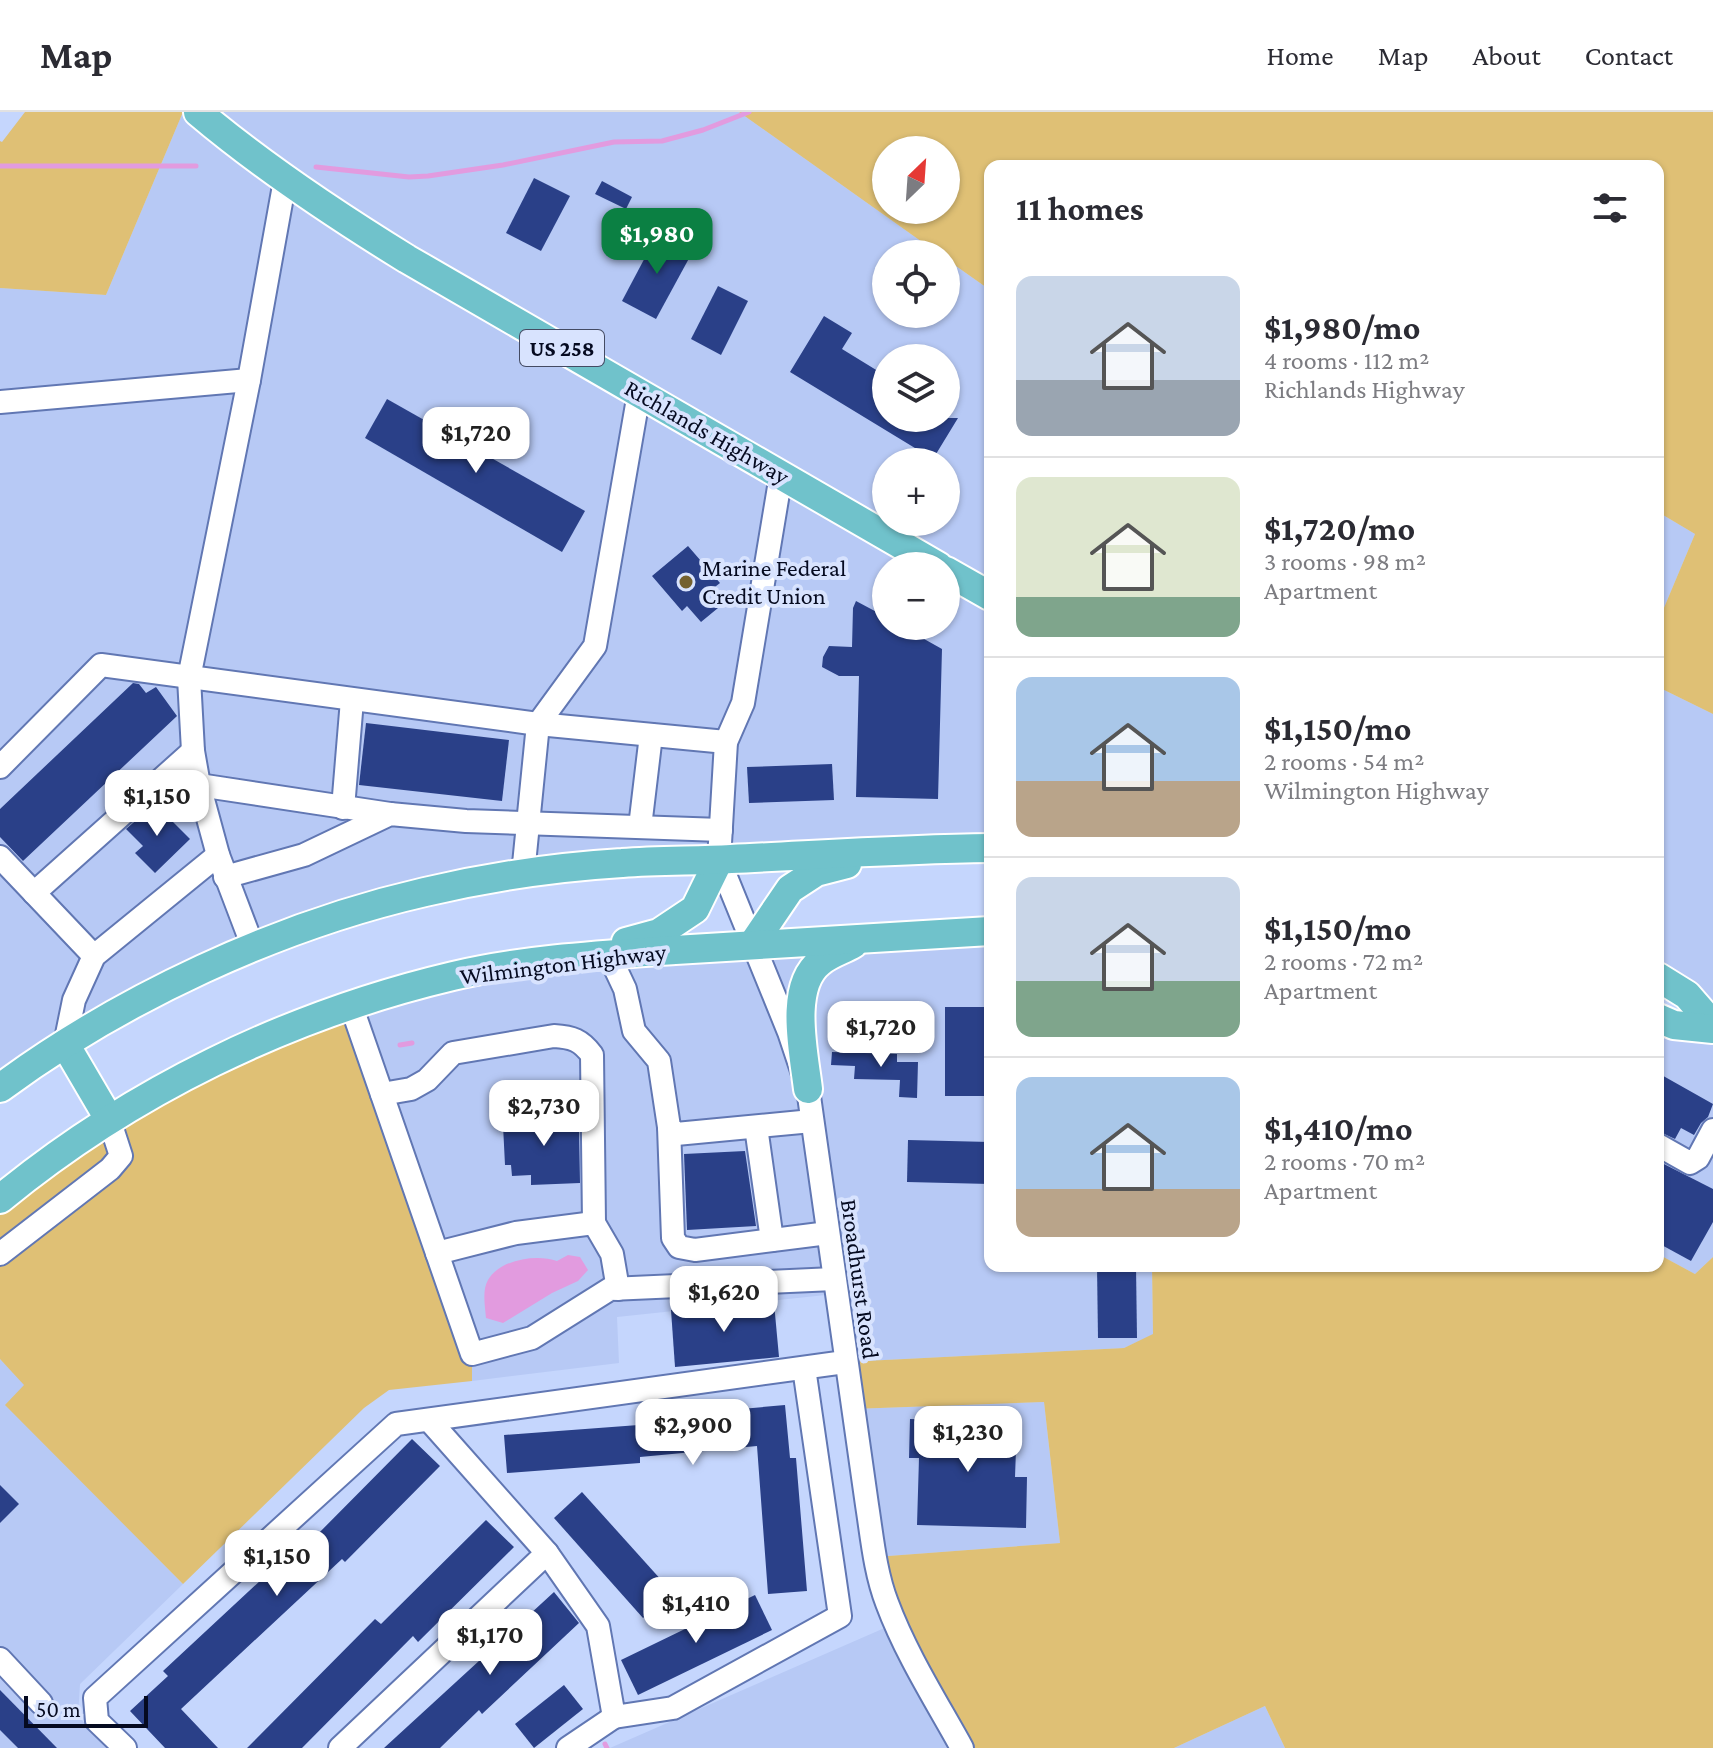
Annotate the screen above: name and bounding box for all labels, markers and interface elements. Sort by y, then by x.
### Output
text: Map [40,34,113,76]
text: Home [1267,40,1334,71]
text: Map [1378,40,1429,71]
text: About [1473,40,1541,71]
text: Contact [1585,40,1673,71]
north arrow [872,136,960,224]
map controls [872,136,960,640]
icon: filters [1588,186,1632,230]
text: 11 homes [1016,190,1144,227]
pin: $1,980 [592,208,722,276]
text: $1,980 [620,219,694,248]
button: locate [872,240,960,328]
icon: home [1080,308,1176,404]
text: $1,980/mo [1264,309,1420,346]
road number: US 258 [520,330,604,366]
button: layers [872,344,960,432]
text: 4 rooms · 112 m² [1264,346,1429,375]
street label: Richlands Highway [620,374,795,490]
text: Richlands Highway [1264,375,1465,404]
pin: $1,720 [411,407,541,475]
text: $1,720 [441,418,511,447]
button: + [872,448,960,536]
icon: home [1080,509,1176,605]
text: $1,720/mo [1264,510,1415,547]
text: 3 rooms · 98 m² [1264,547,1426,576]
button: − [872,552,960,640]
place label: Marine Federal Credit Union [702,554,846,609]
marker: Marine Federal Credit Union [677,573,695,591]
text: Apartment [1264,576,1377,605]
icon: home [1080,709,1176,805]
text: $1,150/mo [1264,710,1412,747]
text: 2 rooms · 54 m² [1264,747,1424,776]
pin: $1,150 [92,770,222,838]
text: Wilmington Highway [1264,776,1489,805]
text: $1,150 [123,781,191,810]
icon: home [1080,909,1176,1005]
text: $1,150/mo [1264,910,1412,947]
street label: Wilmington Highway [458,937,668,990]
text: 2 rooms · 72 m² [1264,947,1423,976]
text: Apartment [1264,976,1377,1005]
pin: $1,720 [816,1001,946,1069]
text: $1,720 [846,1012,916,1041]
pin: $2,730 [479,1080,609,1148]
text: $2,730 [507,1091,581,1120]
icon: home [1080,1109,1176,1205]
text: $1,410/mo [1264,1110,1413,1147]
text: 2 rooms · 70 m² [1264,1147,1425,1176]
text: Apartment [1264,1176,1377,1205]
street label: Broadhurst Road [836,1197,885,1361]
pin: $1,620 [659,1266,789,1334]
text: $1,620 [688,1277,760,1306]
pin: $2,900 [628,1399,758,1467]
pin: $1,230 [903,1406,1033,1474]
text: $2,900 [653,1410,733,1439]
text: $1,230 [932,1417,1004,1446]
pin: $1,150 [212,1530,342,1598]
text: $1,150 [243,1541,311,1570]
pin: $1,410 [631,1577,761,1645]
text: $1,410 [661,1588,731,1617]
pin: $1,170 [425,1609,555,1677]
text: $1,170 [456,1620,524,1649]
scale bar [24,1692,148,1728]
text: 50 m [36,1697,81,1722]

